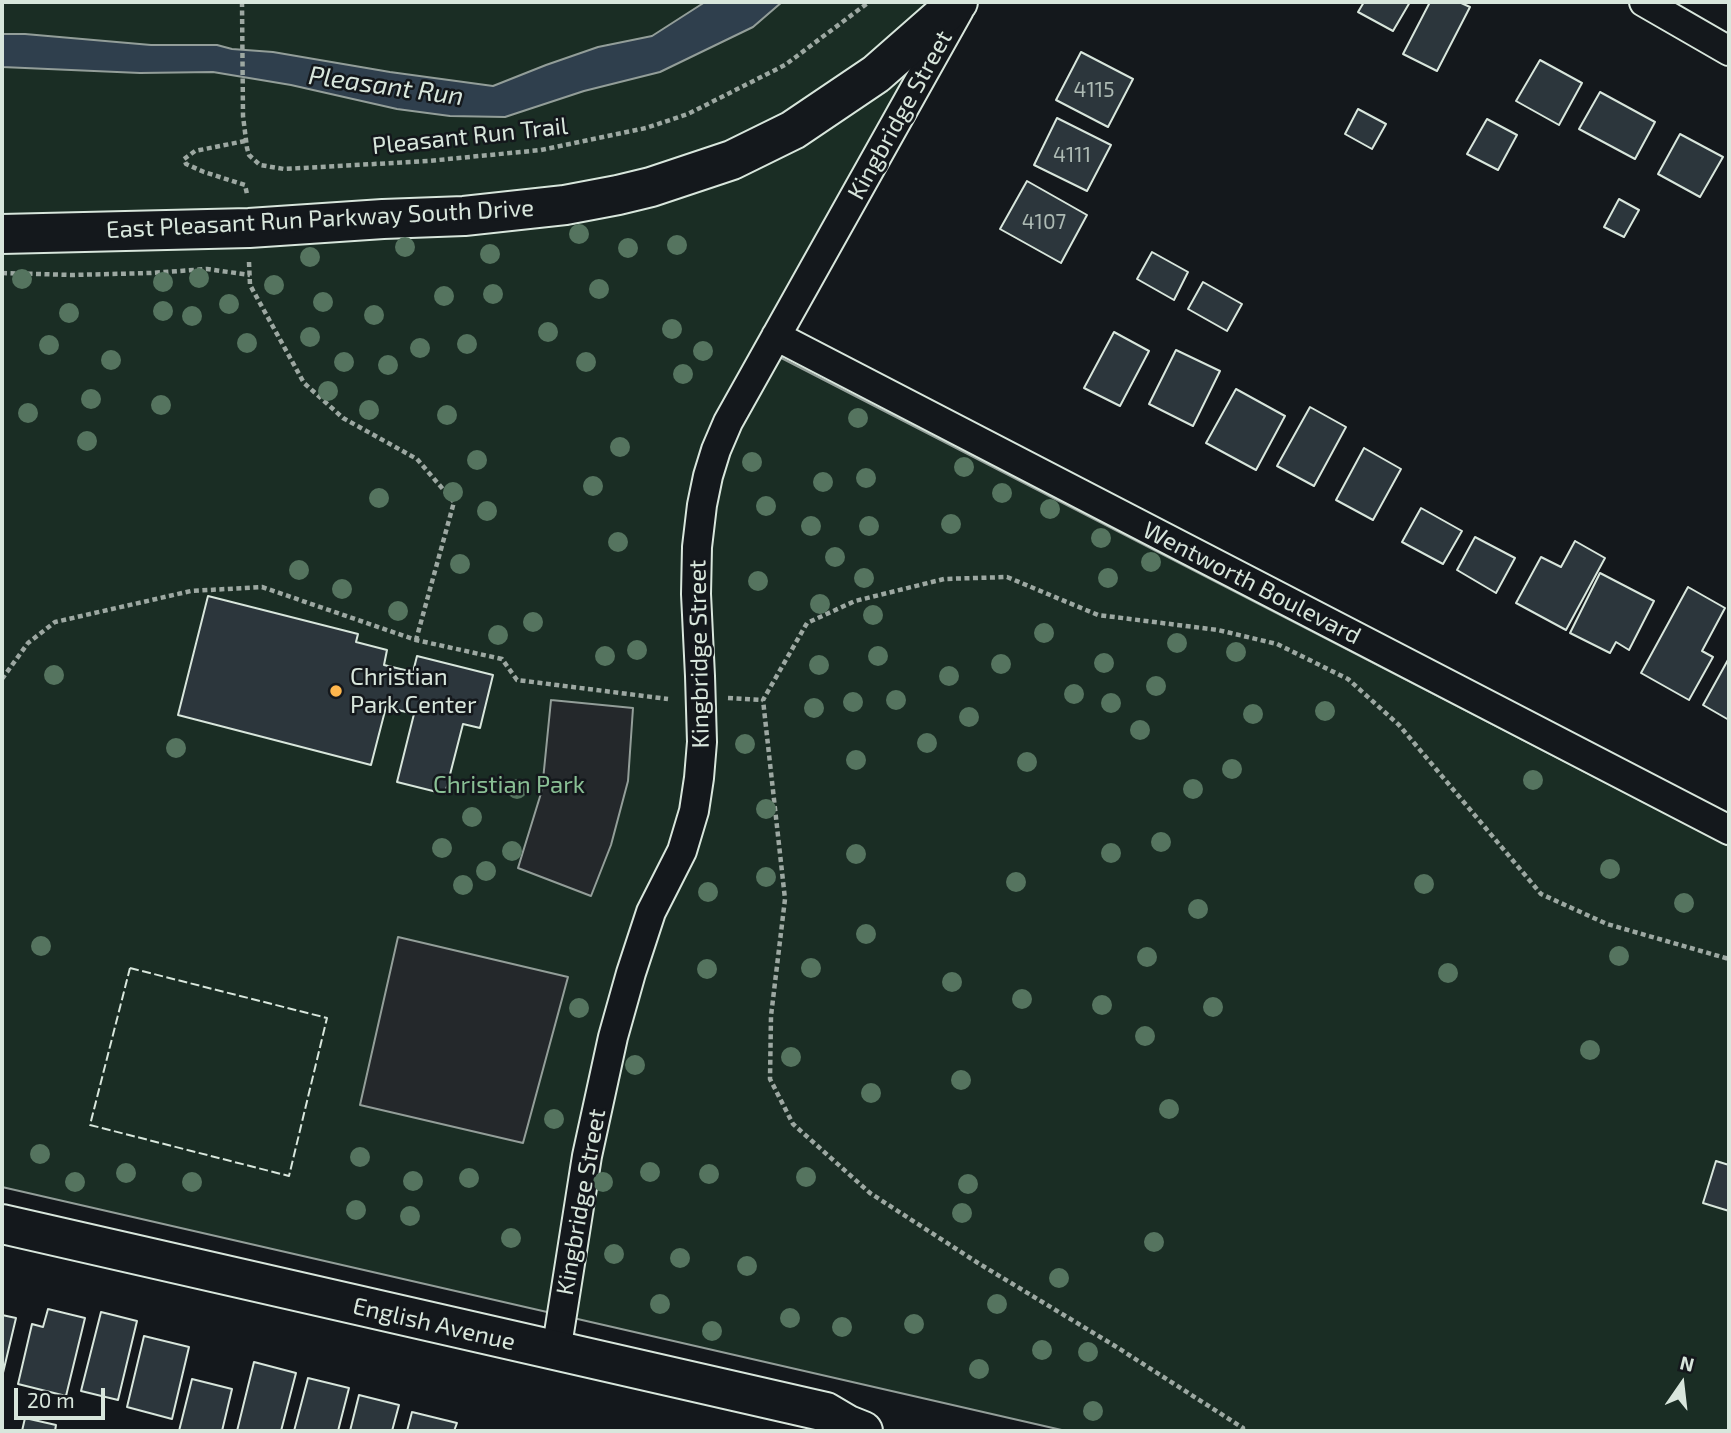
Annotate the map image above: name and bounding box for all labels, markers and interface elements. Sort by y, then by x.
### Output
street label: Kingbridge Street [842,25,958,205]
water label: Pleasant Run [306,60,466,112]
house number: 4115 [1074,77,1114,103]
street label: Pleasant Run Trail [371,111,569,161]
house number: 4111 [1053,142,1091,168]
street label: East Pleasant Run Parkway South Drive [105,193,535,245]
house number: 4107 [1022,209,1066,235]
street label: Wentworth Boulevard [1138,516,1366,650]
street label: Kingbridge Street [683,559,715,749]
place label: Christian Park Center [350,663,477,719]
marker: Christian Park Center [328,683,344,699]
park label: Christian Park [433,771,585,799]
street label: Kingbridge Street [550,1107,612,1297]
street label: English Avenue [350,1291,518,1357]
north arrow [1647,1349,1717,1419]
text: N [1678,1350,1697,1376]
scale bar [18,1374,108,1418]
text: 20 m [27,1387,75,1412]

